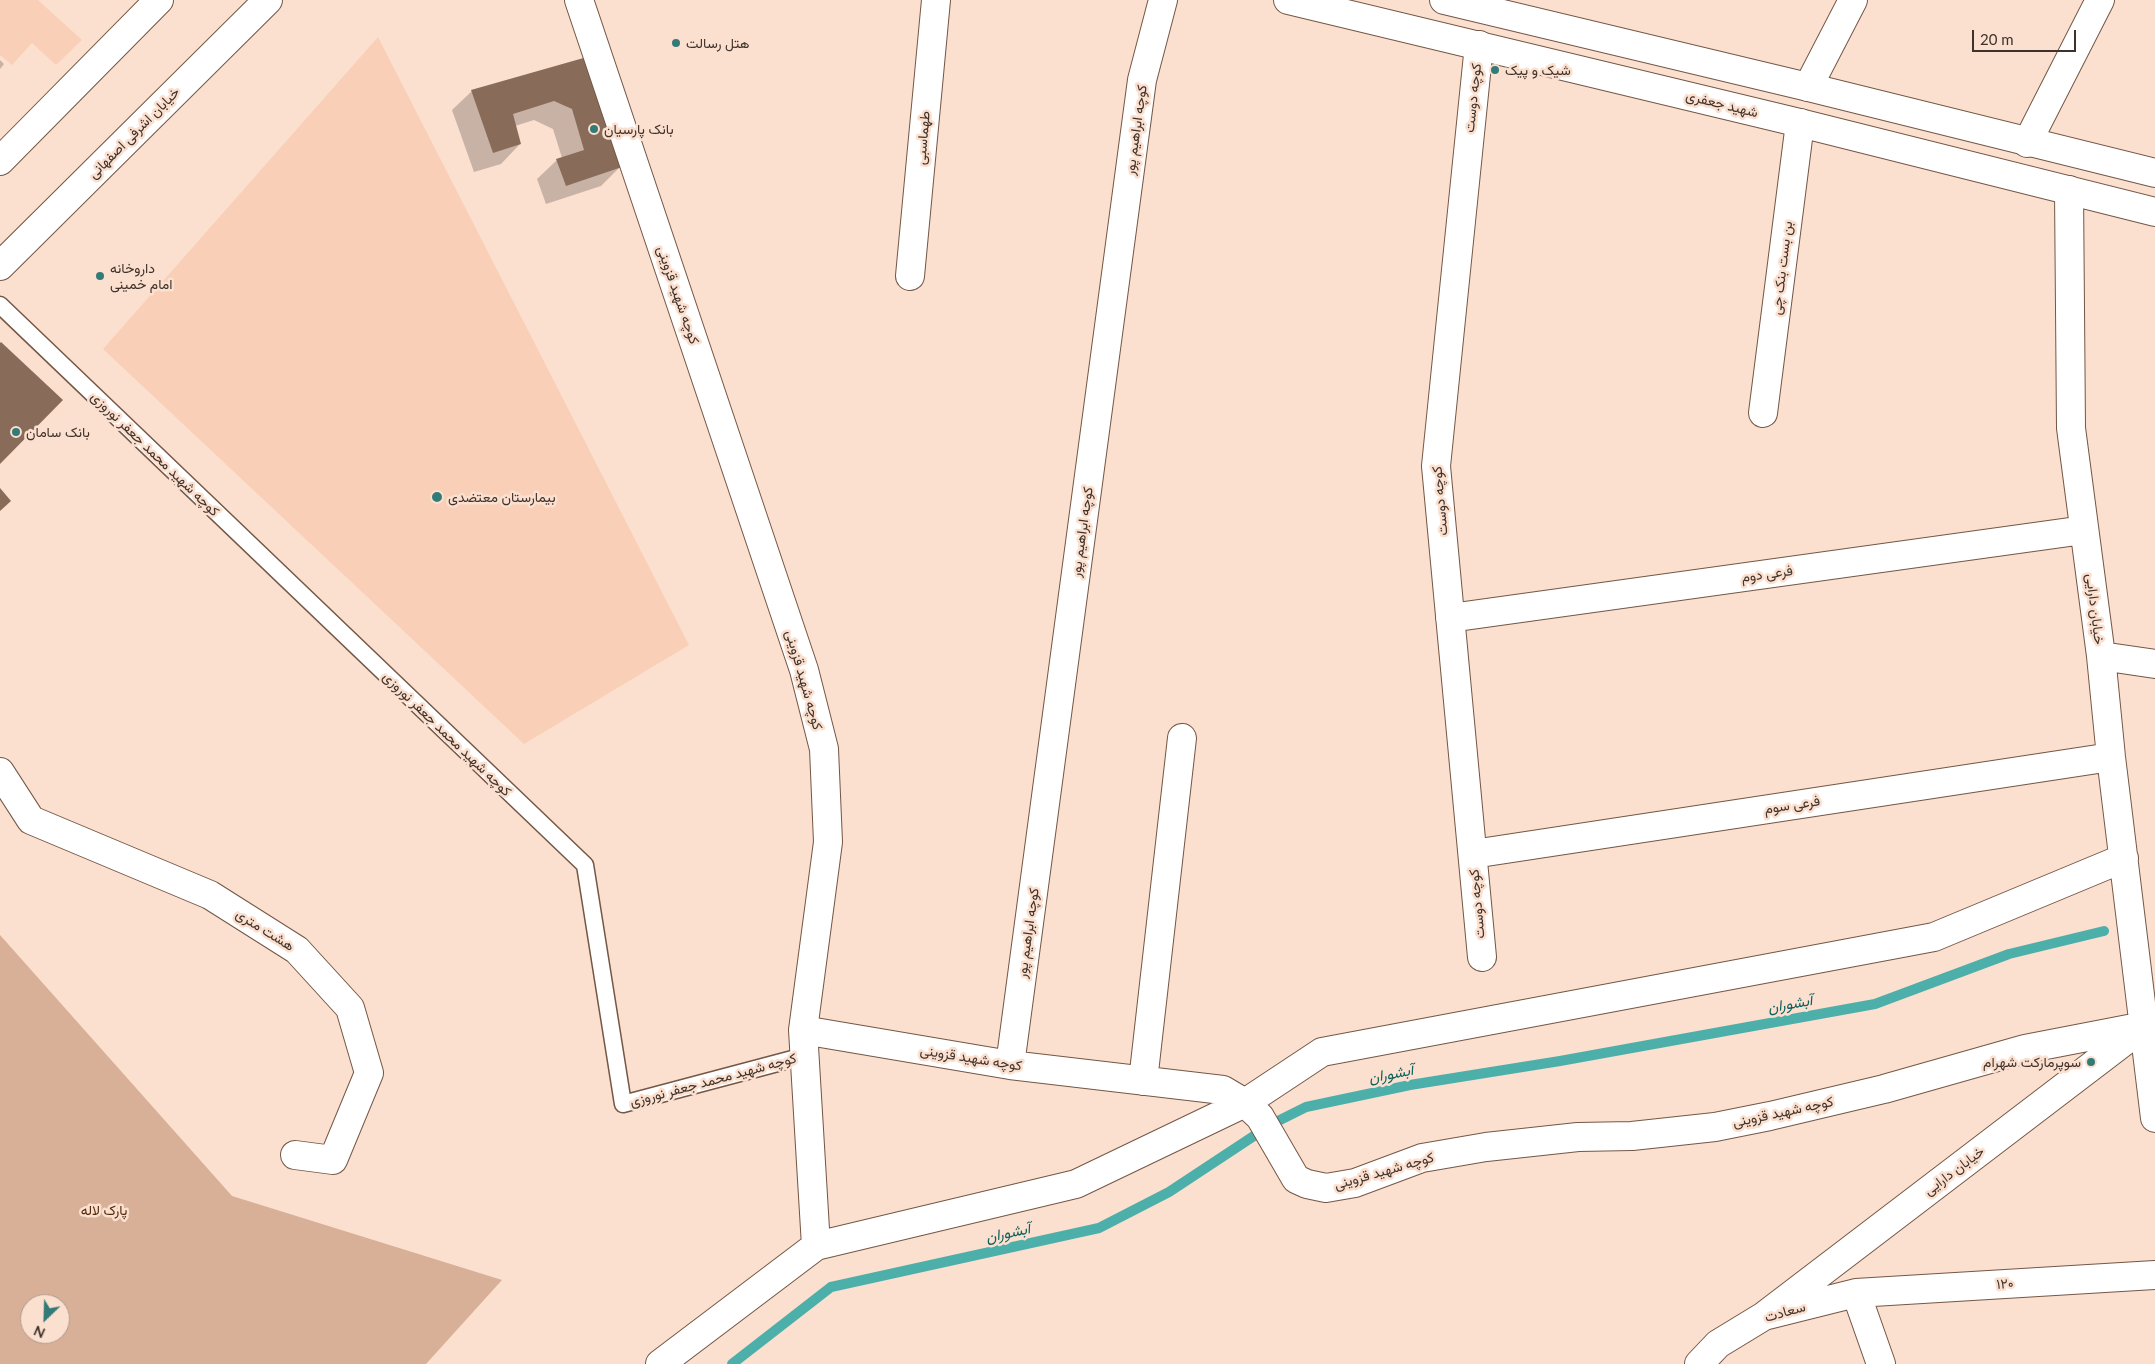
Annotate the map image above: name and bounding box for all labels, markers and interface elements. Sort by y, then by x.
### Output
scale bar [1975,20,2079,52]
text: 20 m [1980,30,2014,48]
place label: هتل رسالت [686,35,749,51]
marker: هتل رسالت [670,37,682,49]
street label: کوچه دوست [1461,62,1485,134]
place label: شیک و پیک [1505,62,1571,78]
marker: شیک و پیک [1489,64,1501,76]
street label: خیابان اشرفی اصفهانی [85,84,183,182]
street label: کوچه ابراهیم پور [1121,84,1151,176]
street label: شهید جعفری [1684,87,1760,121]
street label: طهماسبی [912,110,934,166]
place label: بانک پارسیان [604,121,674,137]
marker: بانک پارسیان [588,123,600,135]
street label: بن بست بنک چی [1768,220,1796,316]
street label: کوچه شهید قزوینی [653,244,703,346]
place label: داروخانه امام خمینی [110,260,173,292]
marker: داروخانه امام خمینی [94,270,106,282]
street label: کوچه شهید محمد جعفر نوروزی [87,388,223,520]
place label: بانک سامان [26,424,90,440]
marker: بانک سامان [10,426,22,438]
street label: کوچه دوست [1429,466,1451,536]
street label: کوچه ابراهیم پور [1067,486,1097,578]
place label: بیمارستان معتضدی [448,489,556,505]
marker: بیمارستان معتضدی [430,490,444,504]
street label: فرعی دوم [1740,562,1794,586]
street label: خیابان دارایی [2082,573,2108,645]
street label: کوچه شهید قزوینی [782,628,826,732]
street label: کوچه شهید محمد جعفر نوروزی [379,668,515,800]
street label: فرعی سوم [1763,792,1821,818]
street label: کوچه دوست [1466,869,1488,939]
street label: کوچه ابراهیم پور [1013,887,1043,979]
street label: هشت متری [233,905,297,955]
water label: آبشوران [1766,991,1814,1017]
street label: کوچه شهید قزوینی [919,1042,1023,1074]
street label: کوچه شهید محمد جعفر نوروزی [628,1050,798,1110]
place label: سوپرمارکت شهرام [1983,1054,2081,1070]
marker: سوپرمارکت شهرام [2085,1056,2097,1068]
water label: آبشوران [1367,1061,1415,1087]
street label: کوچه شهید قزوینی [1731,1093,1835,1131]
street label: خیابان دارایی [1920,1143,1988,1199]
street label: کوچه شهید قزوینی [1332,1149,1436,1193]
park label: پارک لاله [81,1202,127,1218]
water label: آبشوران [984,1220,1032,1246]
street label: ۱۲۰ [1996,1275,2014,1293]
north arrow [20,1294,70,1344]
street label: سعادت [1763,1298,1807,1326]
text: N [31,1322,47,1342]

